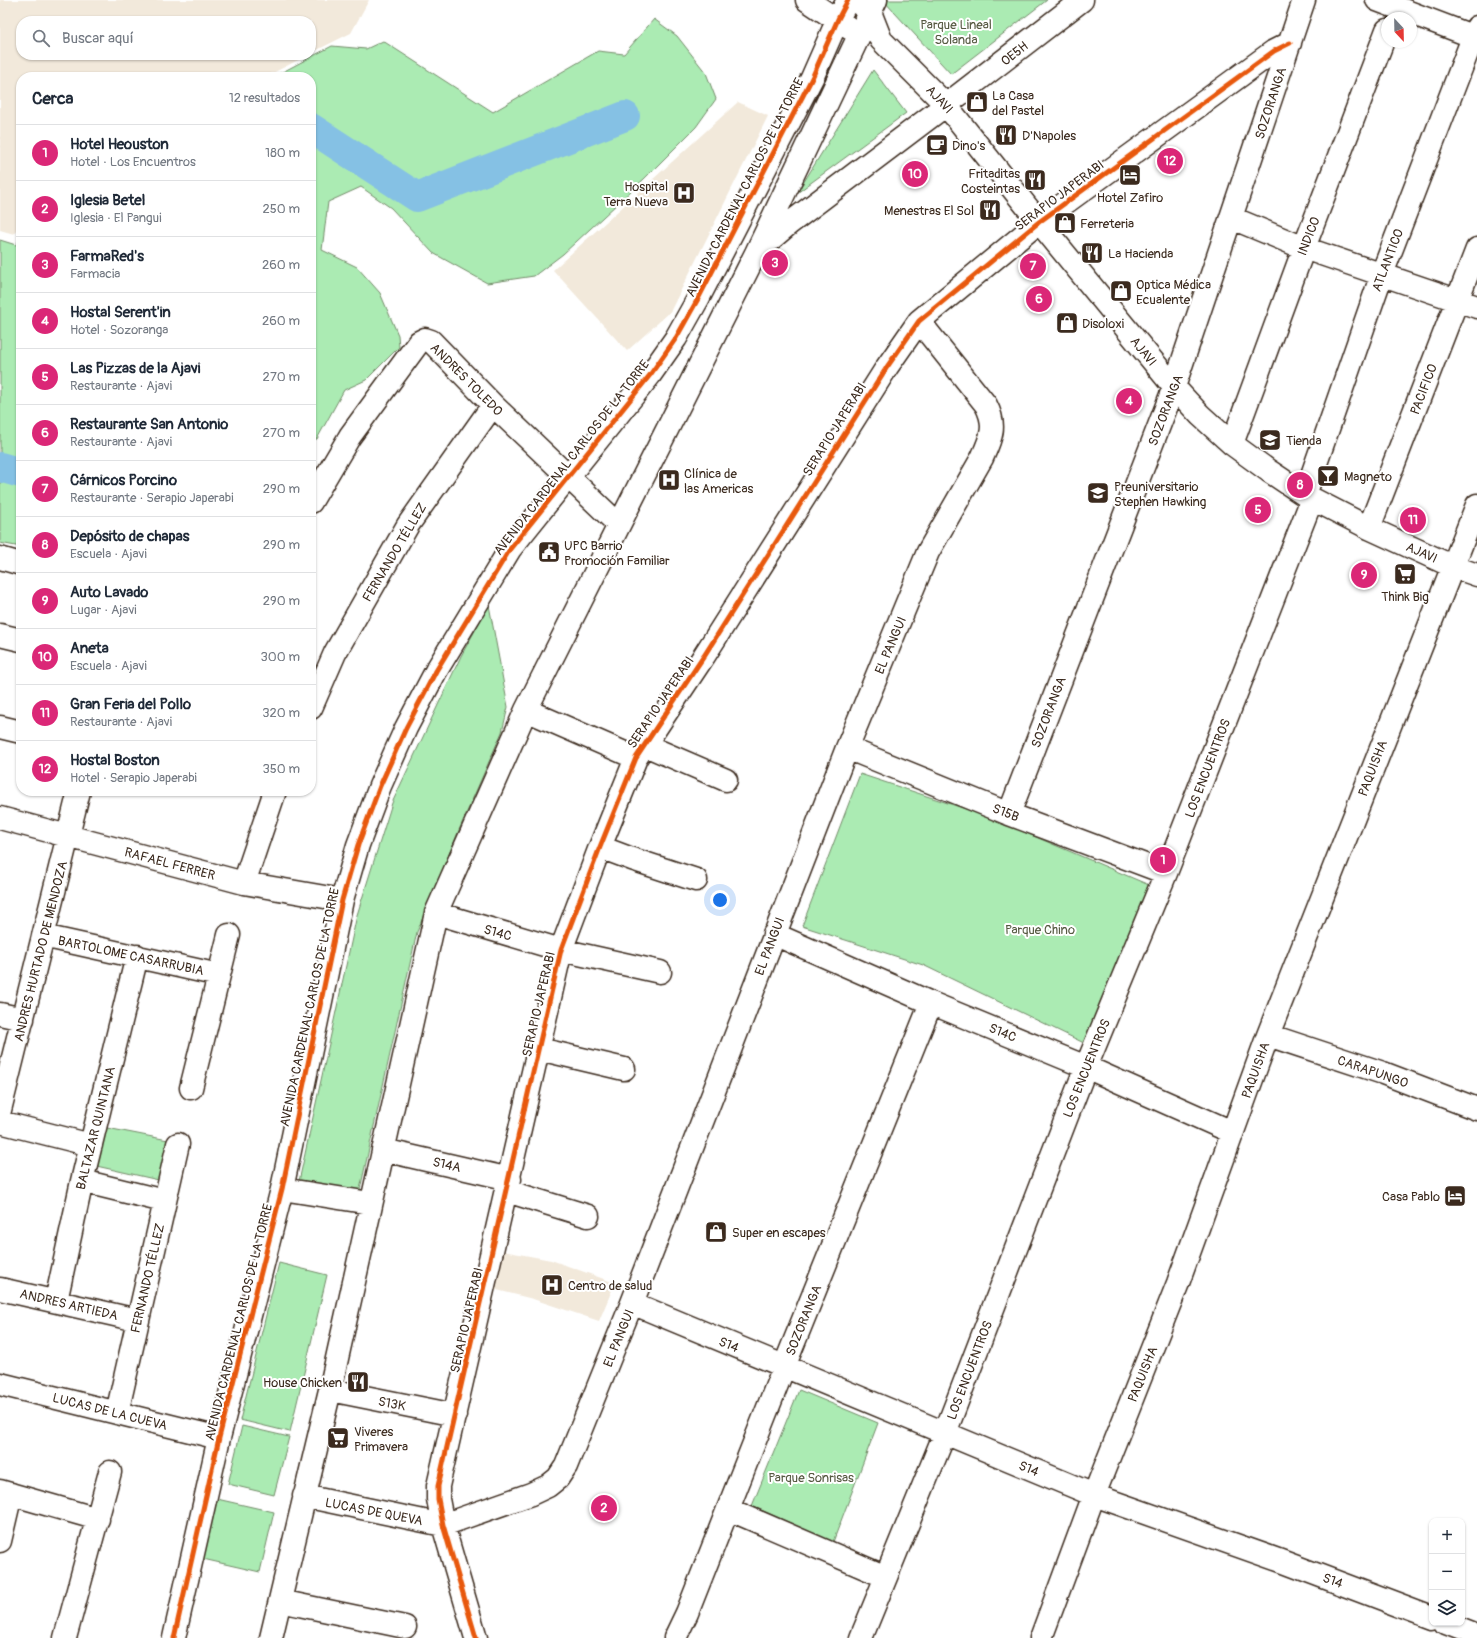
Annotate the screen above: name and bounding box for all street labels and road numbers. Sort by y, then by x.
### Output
street label: OE5H [998,38,1031,69]
street label: SOZORANGA [1252,65,1290,141]
street label: AVENIDA CARDENAL CARLOS DE LA TORRE [682,75,807,300]
street label: AJAVI [922,82,956,117]
street label: SERAPIO JAPERABI [1012,157,1107,235]
street label: INDICO [1294,215,1324,258]
street label: ATLANTICO [1369,227,1407,294]
street label: AJAVI [1127,334,1160,369]
street label: ANDRES TOLEDO [427,340,506,419]
street label: AVENIDA CARDENAL CARLOS DE LA TORRE [491,357,653,558]
street label: PACIFICO [1407,362,1441,417]
street label: SOZORANGA [1145,372,1187,448]
street label: SERAPIO JAPERABI [800,380,870,479]
street label: FERNANDO TÉLLEZ [359,500,431,605]
street label: AJAVI [1403,539,1440,567]
street label: EL PANGUI [872,614,910,676]
street label: SERAPIO JAPERABI [624,654,698,752]
street label: SOZORANGA [1028,674,1070,750]
street label: LOS ENCUENTROS [1182,717,1234,820]
street label: PAQUISHA [1355,738,1391,799]
street label: S15B [990,801,1021,825]
street label: RAFAEL FERRER [123,844,217,884]
street label: ANDRES HURTADO DE MENDOZA [11,859,71,1043]
street label: AVENIDA CARDENAL CARLOS DE LA TORRE [277,886,343,1128]
street label: EL PANGUI [752,915,788,978]
street label: S14C [482,921,513,945]
street label: BARTOLOME CASARRUBIA [56,933,206,979]
street label: SERAPIO JAPERABI [519,950,559,1058]
street label: LOS ENCUENTROS [1060,1017,1114,1120]
street label: S14C [987,1020,1019,1046]
street label: PAQUISHA [1238,1040,1274,1101]
street label: CARAPUNGO [1335,1052,1410,1092]
street label: BALTAZAR QUINTANA [73,1064,119,1192]
street label: S14A [431,1154,463,1176]
street label: AVENIDA CARDENAL CARLOS DE LA TORRE [202,1202,276,1442]
street label: FERNANDO TÉLLEZ [128,1222,168,1335]
street label: SERAPIO JAPERABI [447,1266,487,1374]
street label: SOZORANGA [783,1282,826,1358]
street label: ANDRES ARTIEDA [18,1286,120,1324]
street label: EL PANGUI [600,1307,638,1370]
street label: LOS ENCUENTROS [944,1319,996,1422]
street label: S14 [716,1334,741,1356]
street label: PAQUISHA [1125,1344,1162,1405]
street label: LUCAS DE LA CUEVA [51,1390,169,1434]
street label: S13K [377,1393,407,1415]
street label: S14 [1016,1458,1041,1480]
street label: LUCAS DE QUEVA [324,1495,425,1529]
street label: S14 [1320,1570,1345,1592]

